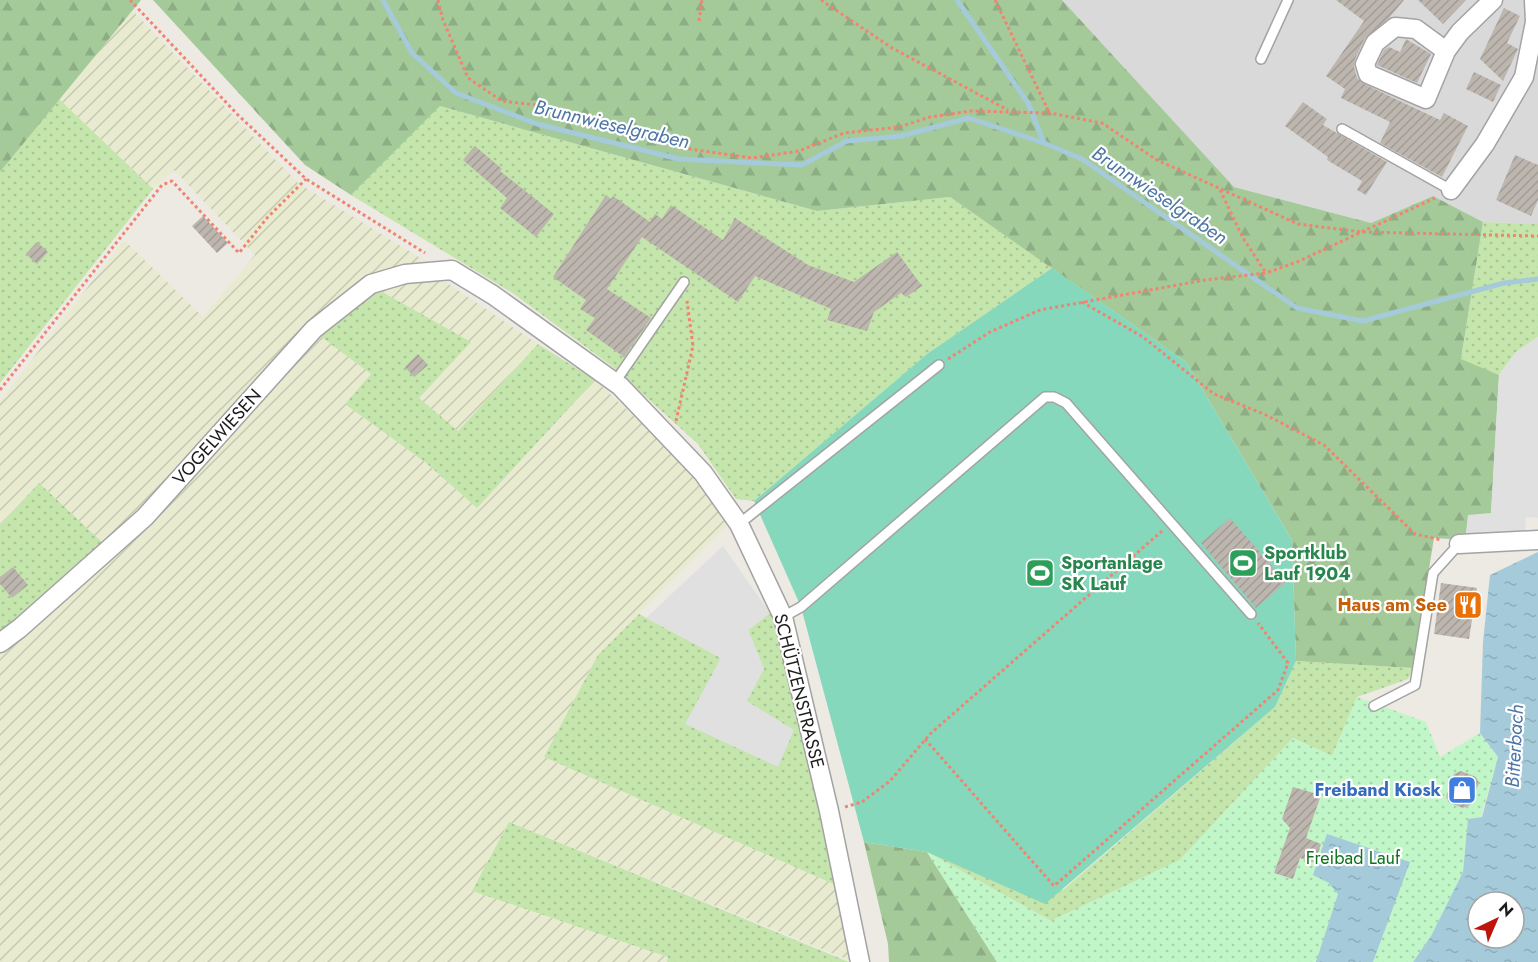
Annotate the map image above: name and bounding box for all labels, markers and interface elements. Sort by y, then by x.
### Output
water label: Brunnwieselgraben [531,93,692,156]
water label: Brunnwieselgraben [1086,139,1234,252]
street label: VOGELWIESEN [167,383,267,491]
place label: Sportklub Lauf 1904 [1264,540,1351,587]
sports icon: Sportklub Lauf 1904 [1227,547,1259,579]
place label: Sportanlage SK Lauf [1061,550,1163,597]
sports icon: Sportanlage SK Lauf [1024,557,1056,589]
restaurant icon: Haus am See [1452,589,1484,621]
place label: Haus am See [1337,592,1447,618]
street label: SCHÜTZENSTRASSE [767,611,831,771]
water label: Bitterbach [1498,704,1531,788]
shop icon: Freiband Kiosk [1446,774,1478,806]
place label: Freiband Kiosk [1315,777,1442,803]
park label: Freibad Lauf [1306,845,1401,871]
north arrow [1466,890,1526,950]
text: N [1494,897,1519,922]

